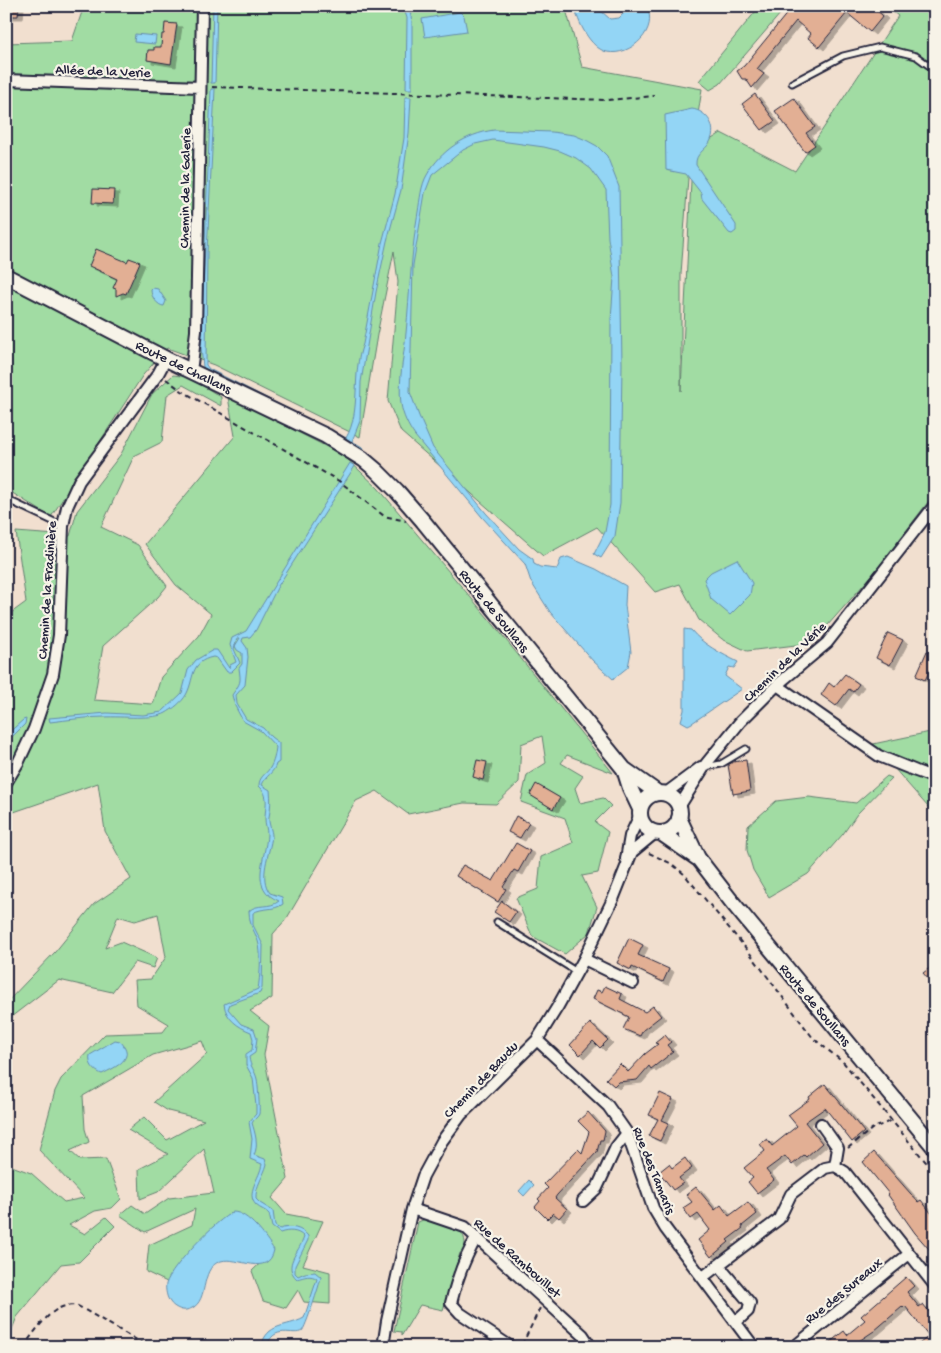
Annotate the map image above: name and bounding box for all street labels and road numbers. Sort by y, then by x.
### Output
street label: Allée de la Verie [55,62,152,83]
street label: Chemin de la Galerie [177,127,196,248]
street label: Route de Challans [132,338,234,399]
street label: Chemin de la Fradinière [35,520,62,660]
street label: Route de Soullans [454,566,532,657]
street label: Chemin de la Vérie [741,618,831,707]
street label: Route de Soullans [775,961,854,1051]
street label: Chemin de Baudu [441,1038,523,1123]
street label: Rue des Tamaris [627,1125,678,1218]
street label: Rue de Rambouillet [469,1215,564,1303]
street label: Rue des Sureaux [802,1255,887,1329]

